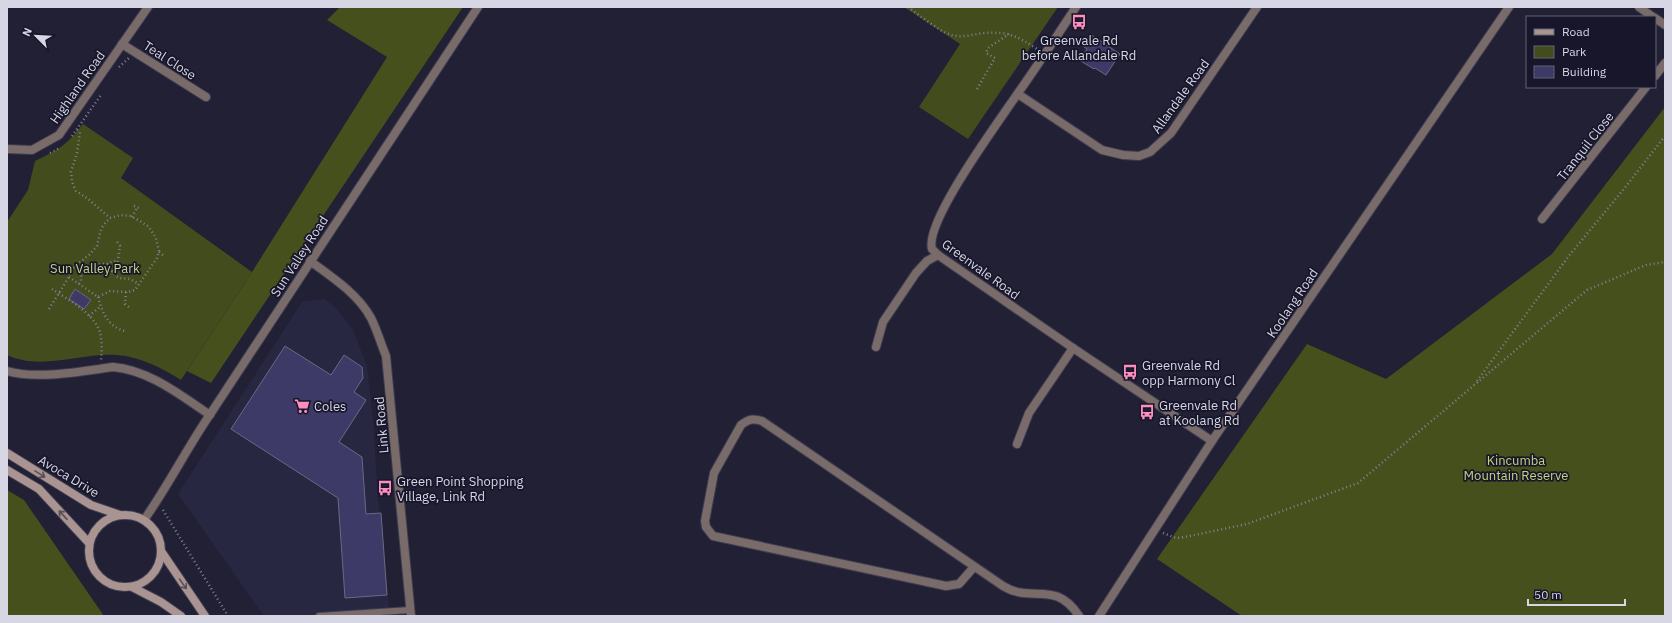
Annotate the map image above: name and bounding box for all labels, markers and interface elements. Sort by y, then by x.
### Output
bus stop icon: Greenvale Rd before Allandale Rd [1070,13,1088,31]
north arrow [16,16,56,56]
legend [1526,16,1656,88]
text: Road [1562,24,1590,39]
text: N [19,25,35,38]
place label: Greenvale Rd before Allandale Rd [1022,32,1136,64]
street label: Teal Close [140,37,199,84]
text: Park [1562,44,1587,59]
street label: Highland Road [46,48,109,127]
street label: Allandale Road [1148,56,1213,137]
text: Building [1562,64,1607,79]
street label: Tranquil Close [1553,108,1618,184]
street label: Sun Valley Road [267,212,332,300]
street label: Greenvale Road [938,235,1023,303]
park label: Sun Valley Park [50,260,140,277]
street label: Koolang Road [1263,265,1322,341]
place label: Greenvale Rd opp Harmony Cl [1142,357,1236,389]
bus stop icon: Greenvale Rd opp Harmony Cl [1121,363,1139,381]
street label: Link Road [371,396,392,454]
supermarket icon: Coles [293,397,311,415]
place label: Greenvale Rd at Koolang Rd [1159,397,1240,429]
place label: Coles [314,398,346,415]
bus stop icon: Greenvale Rd at Koolang Rd [1138,403,1156,421]
street label: Avoca Drive [35,452,102,501]
park label: Kincumba Mountain Reserve [1464,452,1568,484]
one-way arrow [34,470,45,478]
place label: Green Point Shopping Village, Link Rd [397,473,524,505]
bus stop icon: Green Point Shopping Village, Link Rd [376,479,394,497]
one-way arrow [58,510,67,520]
one-way arrow [179,578,187,589]
scale bar [1528,581,1625,607]
text: 50 m [1534,587,1562,602]

